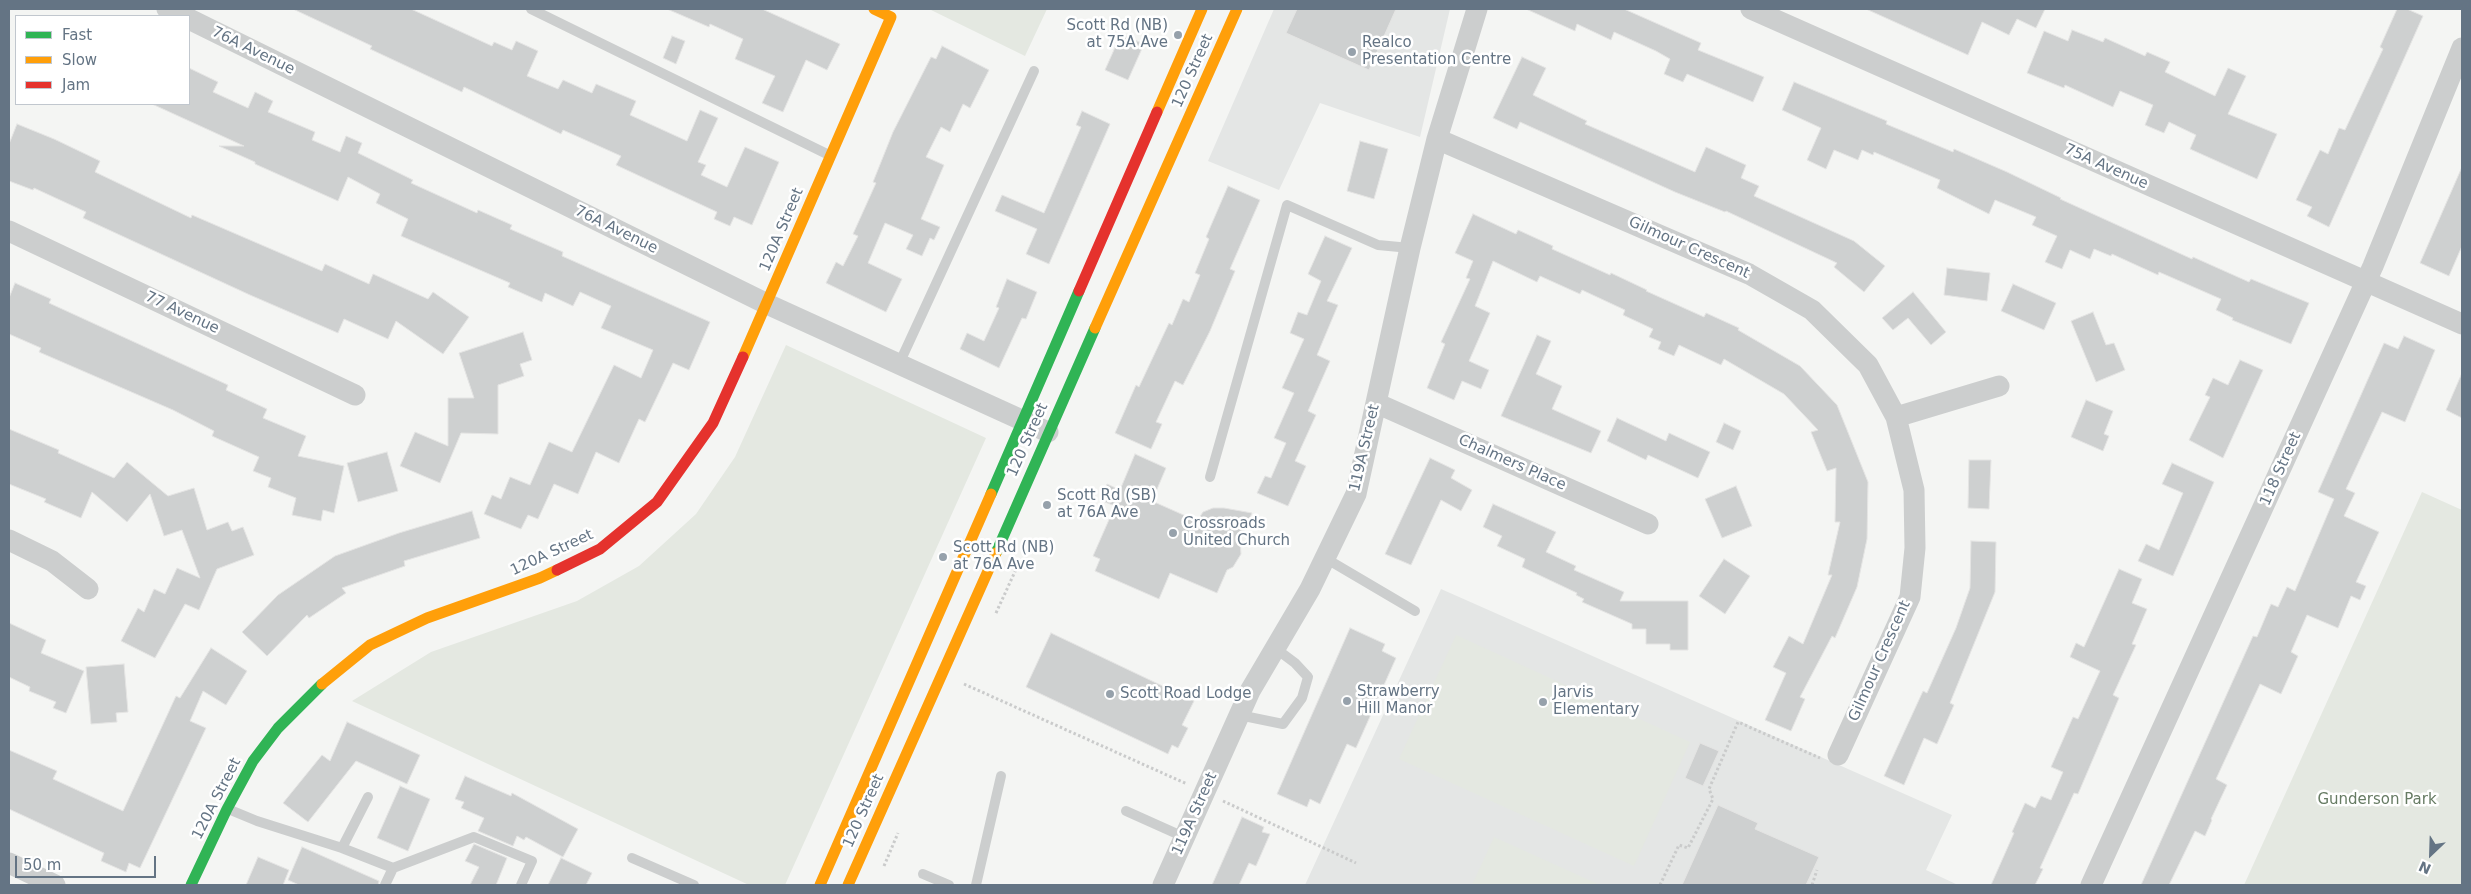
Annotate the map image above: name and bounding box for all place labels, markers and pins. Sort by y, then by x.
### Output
place label: Scott Rd (NB) at 75A Ave [1067,17,1168,52]
marker: Scott Rd (NB) at 75A Ave [1172,29,1184,41]
place label: Realco Presentation Centre [1362,34,1511,69]
marker: Realco Presentation Centre [1346,46,1358,58]
place label: Scott Rd (SB) at 76A Ave [1057,487,1157,522]
marker: Scott Rd (SB) at 76A Ave [1041,499,1053,511]
place label: Crossroads United Church [1183,515,1290,550]
marker: Crossroads United Church [1167,527,1179,539]
place label: Scott Rd (NB) at 76A Ave [953,539,1054,574]
marker: Scott Rd (NB) at 76A Ave [937,551,949,563]
place label: Strawberry Hill Manor [1357,683,1440,718]
place label: Jarvis Elementary [1553,684,1639,719]
place label: Scott Road Lodge [1120,685,1251,703]
marker: Scott Road Lodge [1104,688,1116,700]
marker: Strawberry Hill Manor [1341,695,1353,707]
marker: Jarvis Elementary [1537,696,1549,708]

